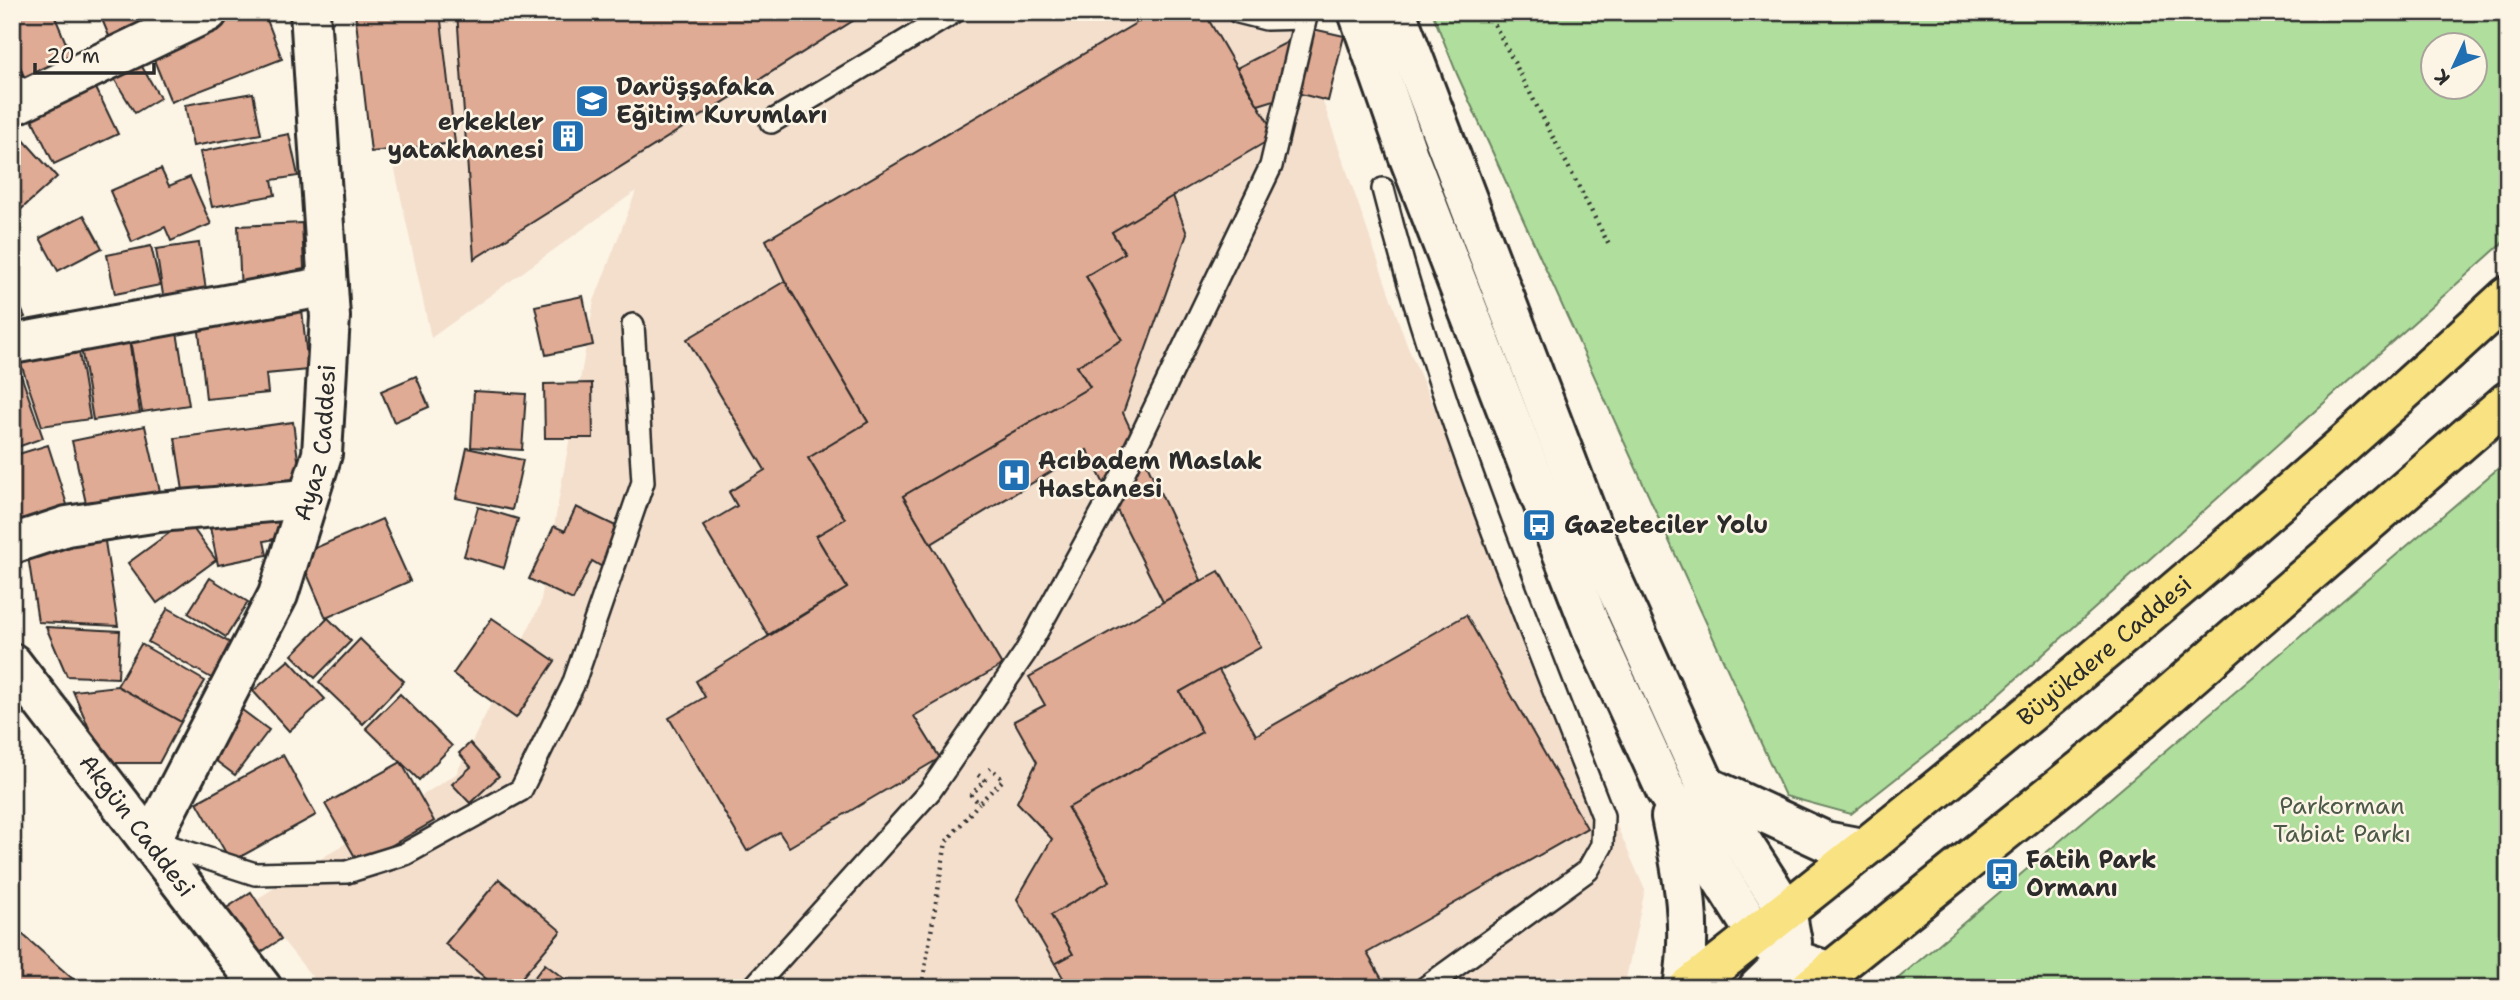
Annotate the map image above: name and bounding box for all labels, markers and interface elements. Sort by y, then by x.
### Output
scale bar [35,32,154,76]
north arrow [2418,32,2488,102]
text: 20 m [46,42,100,70]
text: K [2429,64,2456,91]
place label: Darüşşafaka Eğitim Kurumları [616,71,828,131]
school or university icon: Darüşşafaka Eğitim Kurumları [573,82,611,120]
place label: erkekler yatakhanesi [387,106,544,166]
building icon: erkekler yatakhanesi [549,117,587,155]
street label: Ayaz Caddesi [286,363,343,525]
place label: Acıbadem Maslak Hastanesi [1038,445,1263,505]
hospital icon: Acıbadem Maslak Hastanesi [995,456,1033,494]
bus stop icon: Gazeteciler Yolu [1520,506,1558,544]
place label: Gazeteciler Yolu [1564,509,1768,541]
street label: Büyükdere Caddesi [2010,568,2199,733]
street label: Akgün Caddesi [72,748,202,903]
park label: Parkorman Tabiat Parkı [2273,790,2411,850]
place label: Fatih Park Ormanı [2026,844,2157,904]
bus stop icon: Fatih Park Ormanı [1983,855,2021,893]

